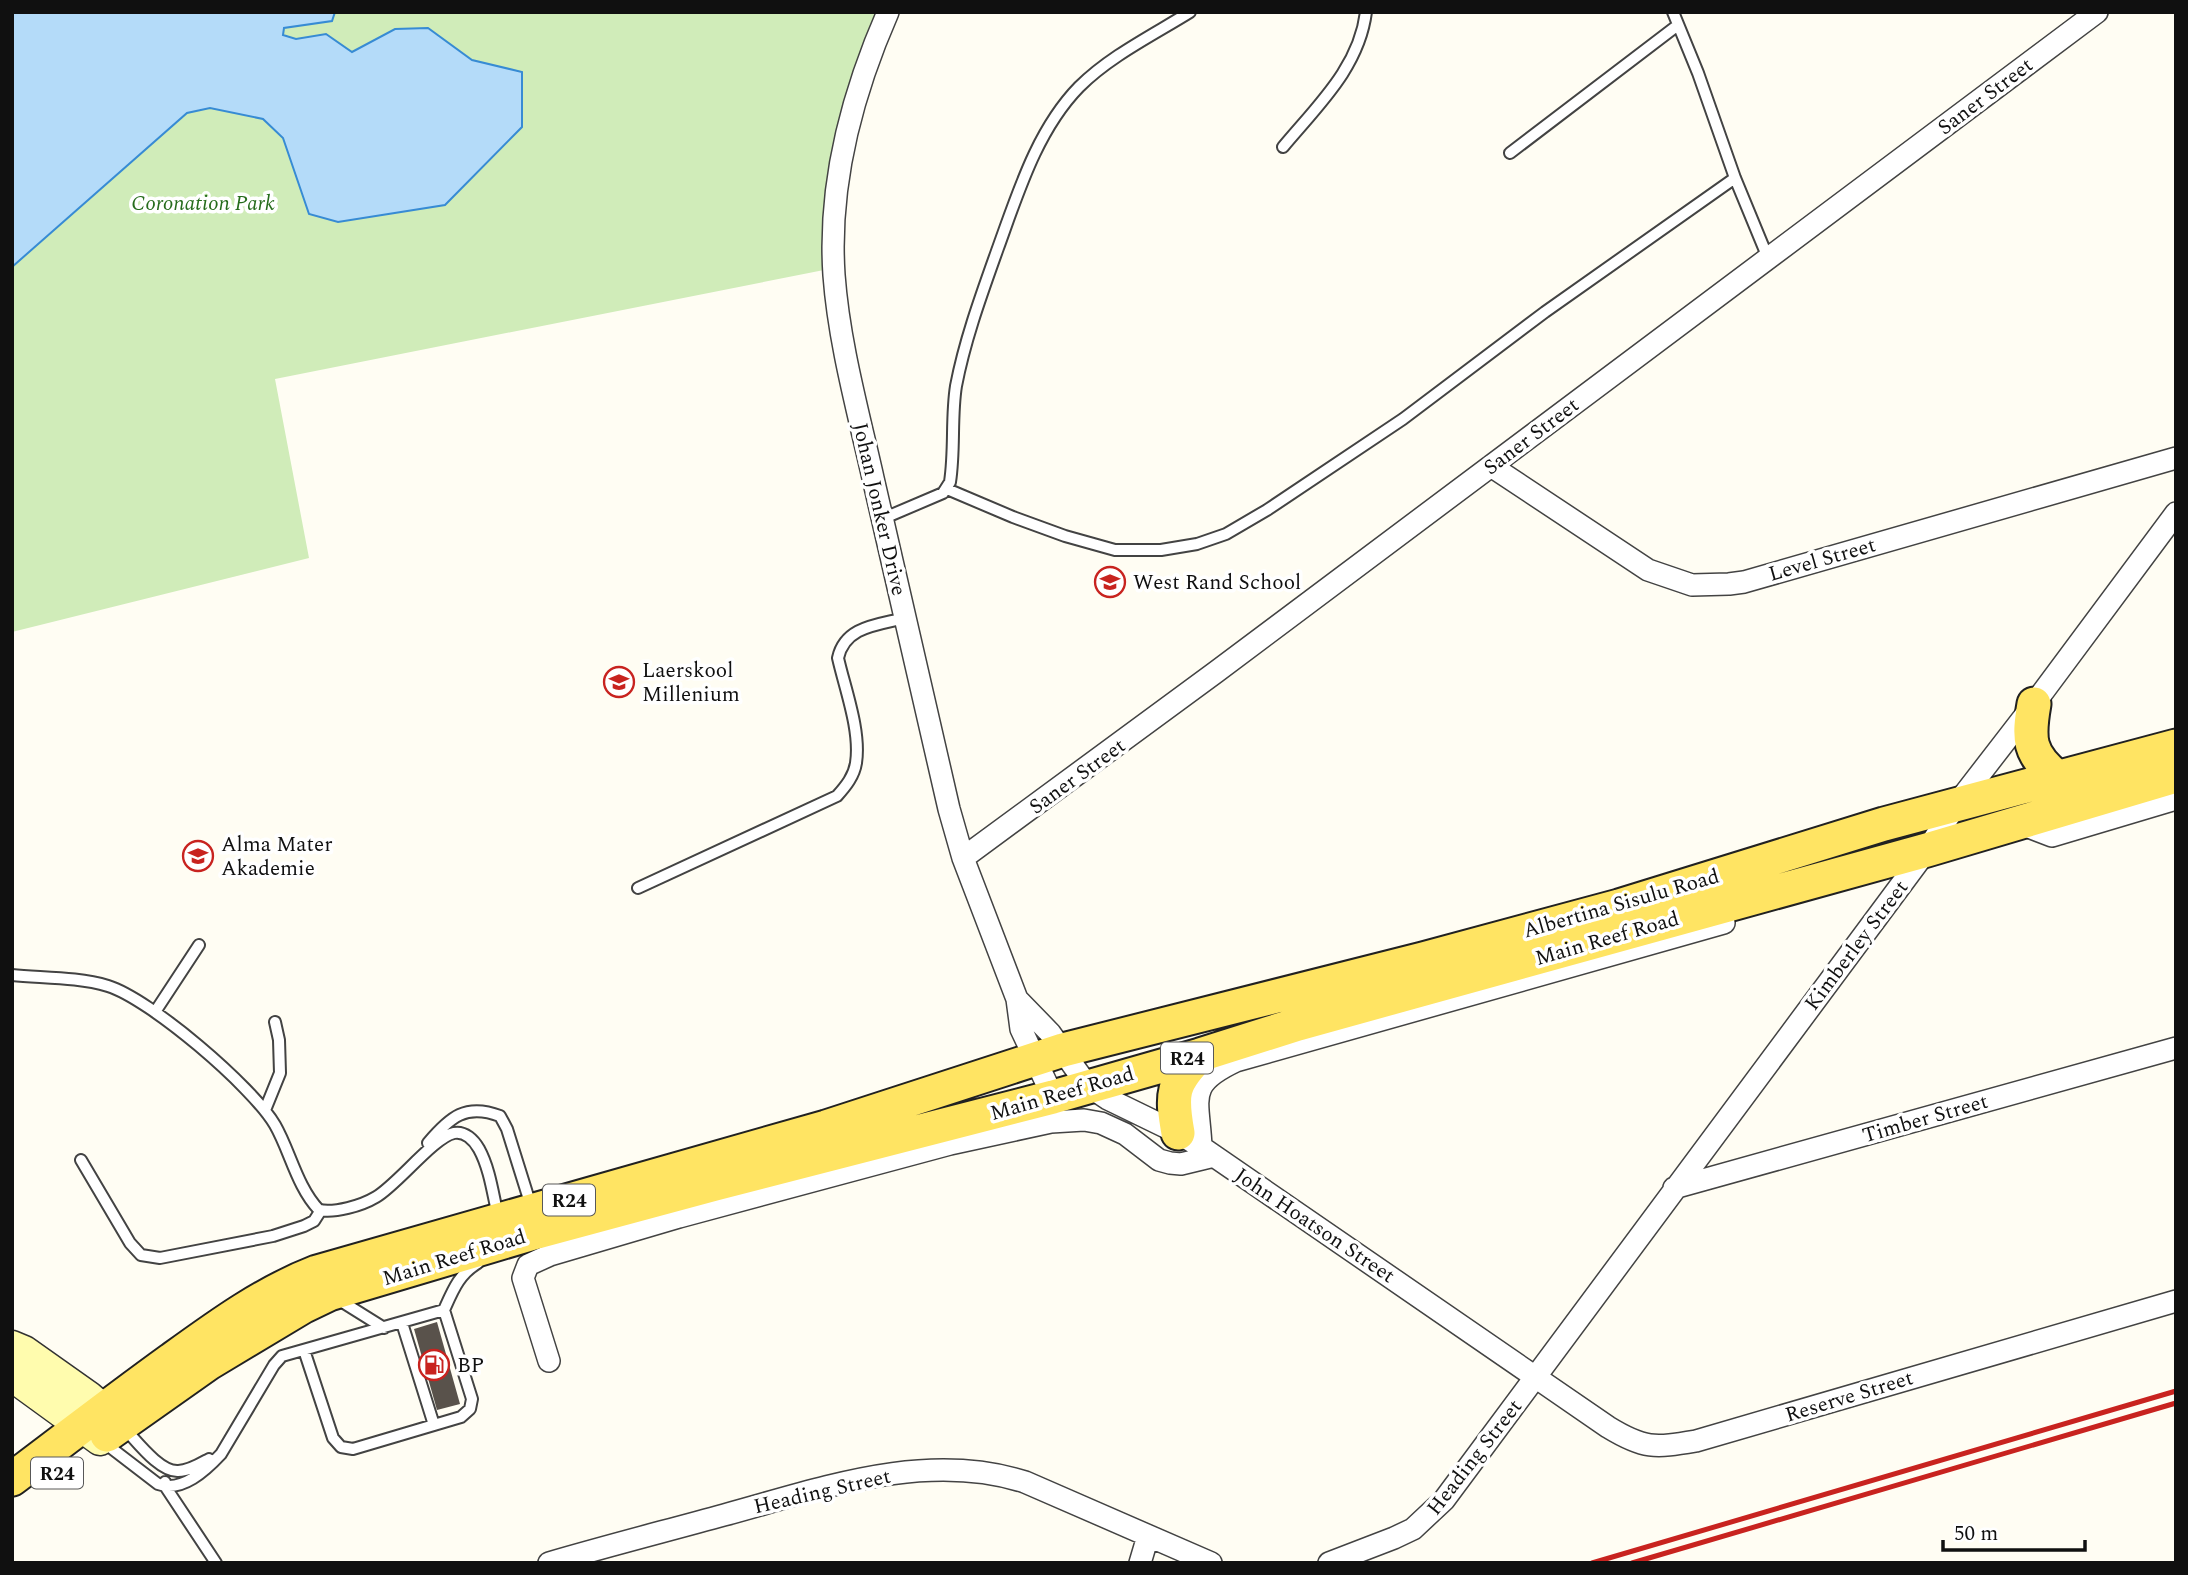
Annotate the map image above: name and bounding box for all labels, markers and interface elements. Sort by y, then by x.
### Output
street label: Saner Street [1931,50,2040,144]
park label: Coronation Park [131,188,275,220]
street label: Saner Street [1477,390,1586,484]
street label: Johan Jonker Drive [844,420,914,599]
street label: Level Street [1765,529,1880,591]
school or university icon: West Rand School [1093,565,1127,599]
place label: West Rand School [1133,567,1301,599]
place label: Laerskool Millenium [642,655,740,711]
school or university icon: Laerskool Millenium [602,665,636,699]
street label: Saner Street [1023,731,1133,823]
place label: Alma Mater Akademie [221,829,333,885]
school or university icon: Alma Mater Akademie [181,839,215,873]
street label: Albertina Sisulu Road [1519,861,1723,947]
street label: Kimberley Street [1797,873,1917,1018]
street label: Main Reef Road [1532,903,1683,975]
road number: R24 [1161,1042,1213,1074]
street label: Main Reef Road [987,1058,1138,1130]
street label: Timber Street [1859,1086,1992,1152]
street label: John Hoatson Street [1228,1160,1401,1292]
road number: R24 [543,1184,595,1216]
street label: Main Reef Road [379,1221,530,1295]
fuel station icon: BP [417,1348,451,1382]
place label: BP [457,1350,484,1382]
street label: Reserve Street [1781,1362,1917,1432]
street label: Heading Street [1419,1393,1530,1523]
road number: R24 [31,1457,83,1488]
street label: Heading Street [751,1461,894,1523]
scale bar [1943,1508,2085,1552]
text: 50 m [1954,1518,1998,1550]

